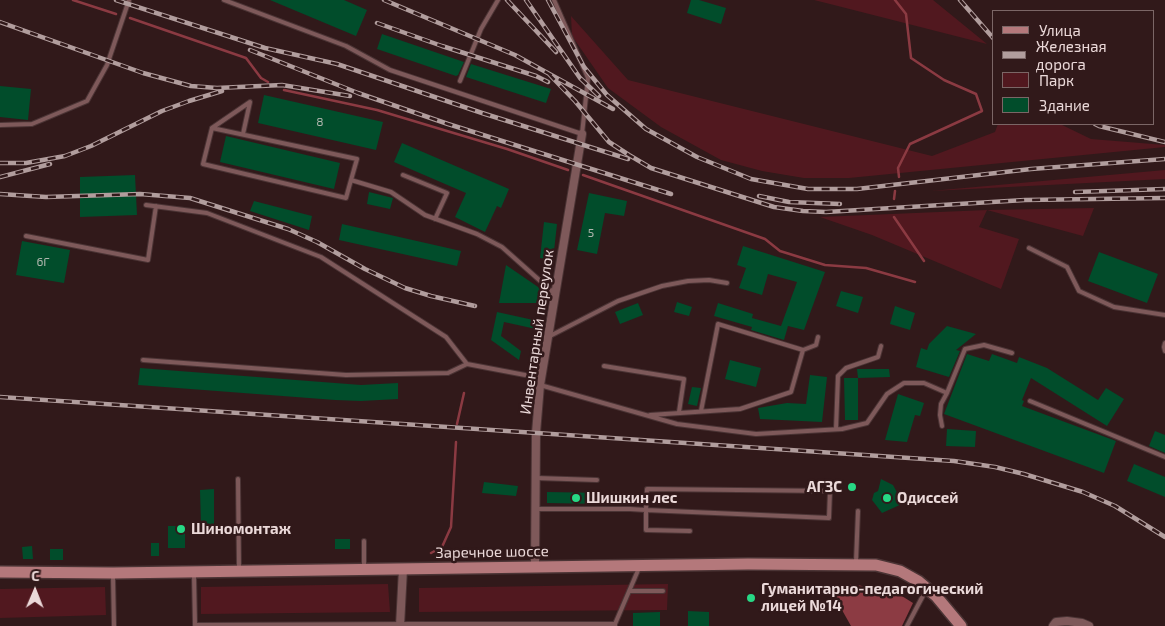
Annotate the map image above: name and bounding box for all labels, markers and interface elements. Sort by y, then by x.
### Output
legend [992,10,1155,125]
text: Улица [1039,21,1081,39]
text: Железная дорога [1036,37,1107,73]
text: Парк [1039,71,1074,89]
text: Здание [1039,96,1090,114]
house number: 8 [316,115,324,129]
house number: 5 [588,226,594,240]
street label: Инвентарный переулок [517,248,557,416]
house number: 6Г [36,255,50,269]
place label: АГЗС [807,478,842,496]
marker: АГЗС [846,481,858,493]
place label: Шишкин лес [586,489,677,507]
place label: Одиссей [897,489,958,507]
marker: Шишкин лес [570,492,582,504]
marker: Одиссей [881,492,893,504]
place label: Шиномонтаж [191,520,291,538]
marker: Шиномонтаж [175,523,187,535]
street label: Заречное шоссе [435,542,549,562]
north arrow [10,566,60,616]
text: С [31,567,40,584]
place label: Гуманитарно-педагогический лицей №14 [761,580,983,615]
marker: Гуманитарно-педагогический лицей №14 [745,592,757,604]

